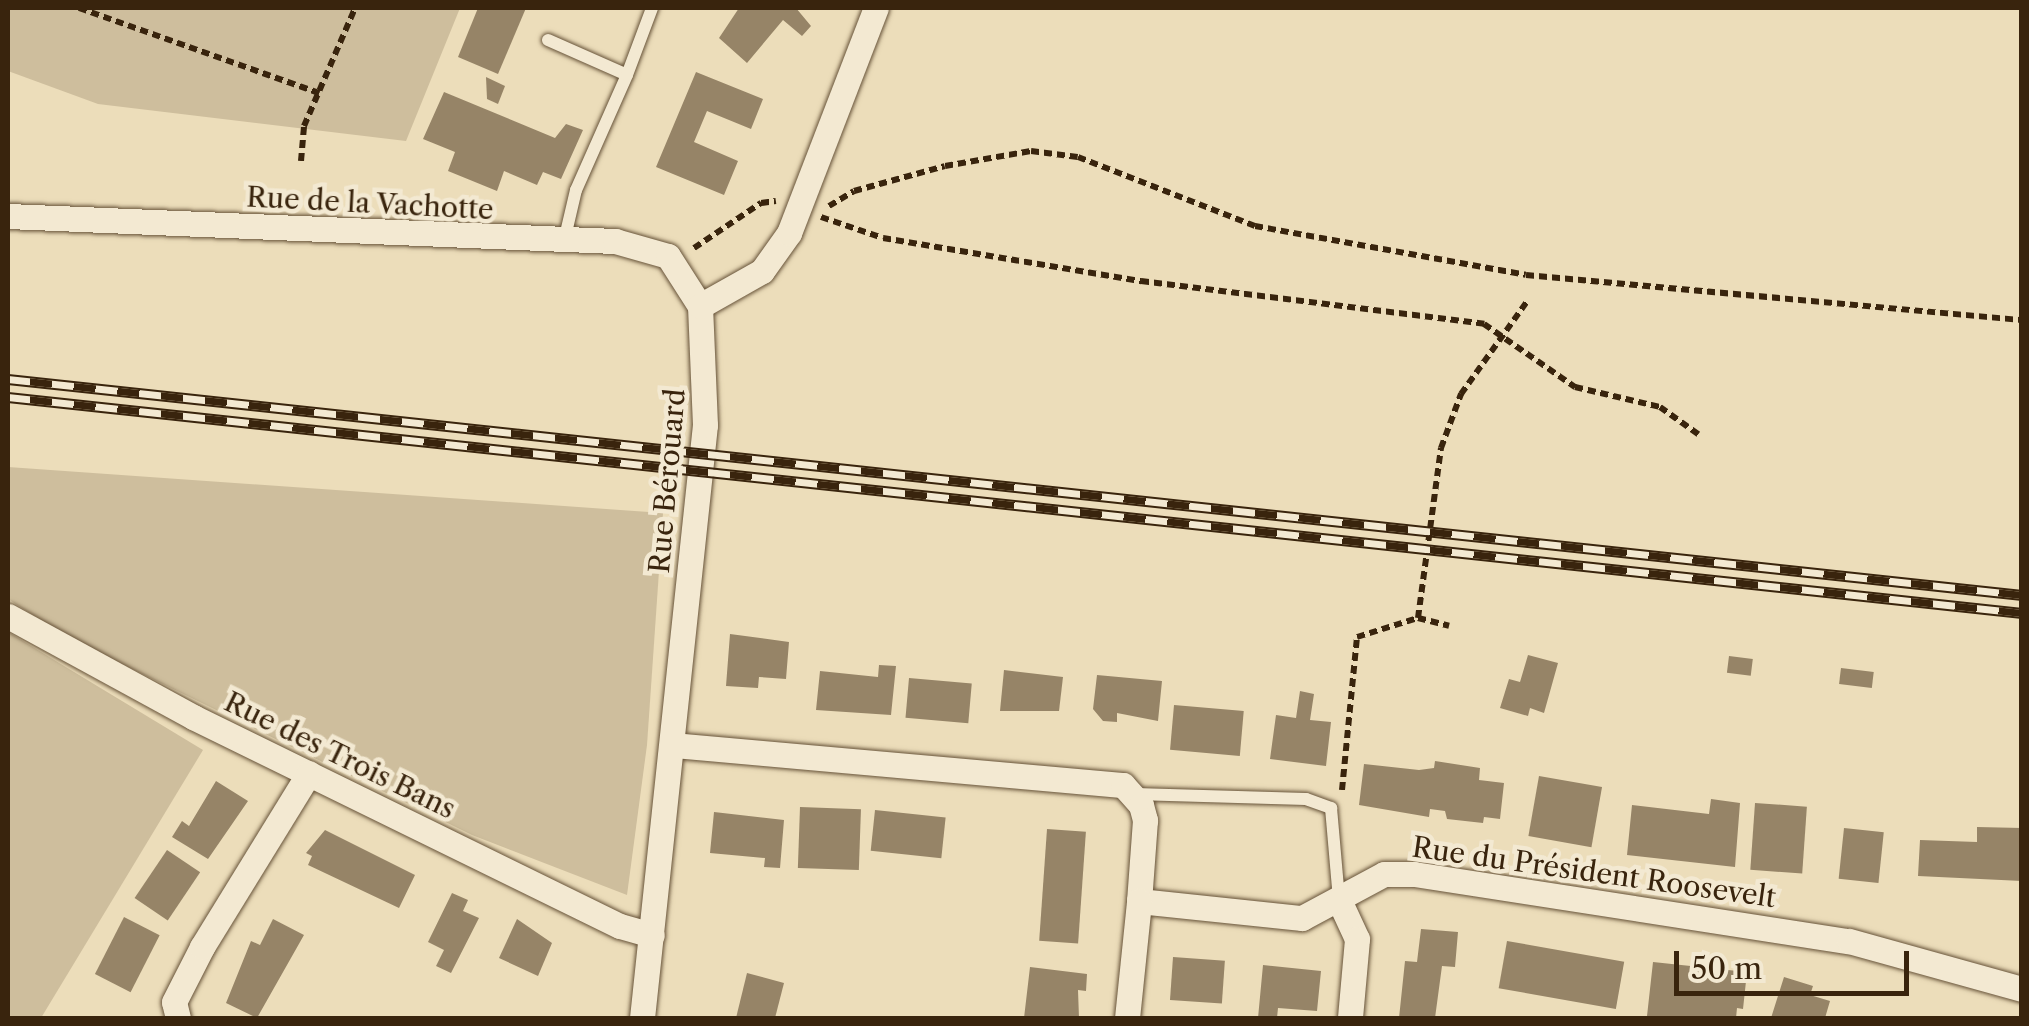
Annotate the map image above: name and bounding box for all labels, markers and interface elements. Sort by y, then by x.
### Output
street label: Rue de la Vachotte [245,180,495,226]
street label: Rue Bérouard [642,387,692,575]
street label: Rue des Trois Bans [219,684,461,826]
street label: Rue du Président Roosevelt [1410,830,1778,914]
scale bar [1679,931,1914,993]
text: 50 m [1691,950,1762,987]

